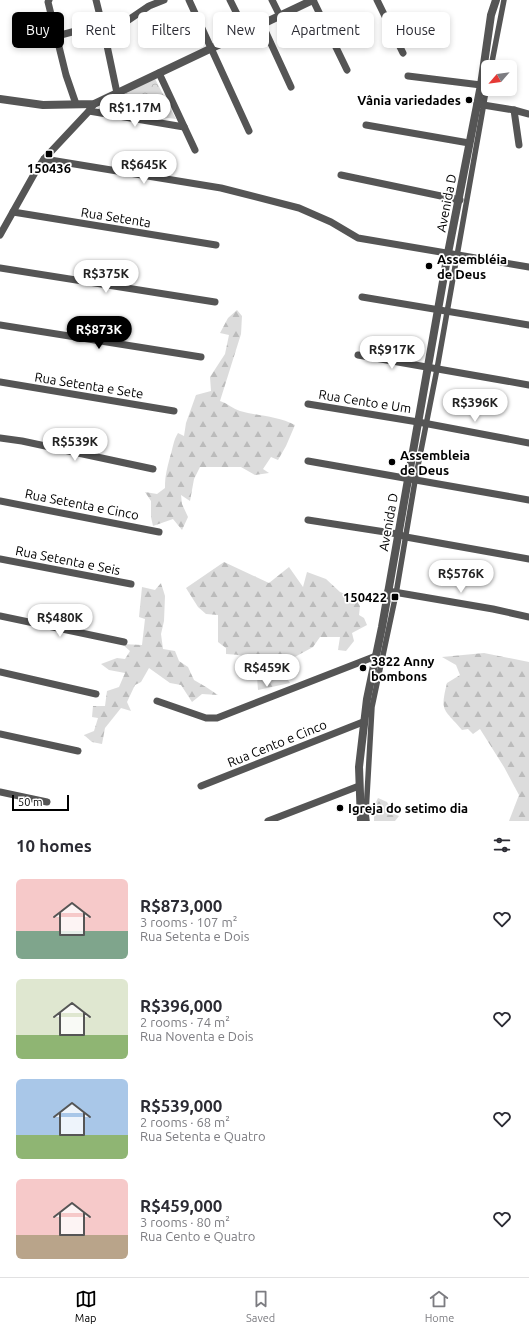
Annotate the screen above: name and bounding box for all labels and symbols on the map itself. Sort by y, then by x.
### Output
north arrow [481,60,517,96]
place label: Vânia variedades [357,93,461,107]
pin: R$1.17M [98,94,172,128]
marker: Vânia variedades [464,95,474,105]
marker: 150436 [44,149,54,159]
pin: R$645K [111,151,177,185]
place label: 150436 [27,161,71,175]
street label: Avenida D [434,173,458,233]
street label: Rua Setenta [80,205,152,229]
place label: Assembléia de Deus [437,252,507,281]
pin: R$375K [73,260,139,294]
marker: Assembléia de Deus [424,261,434,271]
pin: R$873K [66,316,132,350]
pin: R$917K [359,336,425,370]
street label: Rua Setenta e Sete [34,369,144,401]
street label: Rua Cento e Um [318,387,412,415]
pin: R$396K [442,389,508,423]
pin: R$539K [42,428,108,462]
place label: Assembleia de Deus [400,448,470,477]
marker: Assembleia de Deus [387,457,397,467]
street label: Rua Setenta e Cinco [24,486,140,522]
street label: Avenida D [376,492,400,552]
street label: Rua Setenta e Seis [14,543,122,577]
pin: R$576K [428,560,494,594]
place label: 150422 [343,590,387,604]
marker: 150422 [390,592,400,602]
pin: R$480K [27,604,93,638]
pin: R$459K [234,654,300,688]
place label: 3822 Anny bombons [371,654,435,683]
marker: 3822 Anny bombons [358,663,368,673]
street label: Rua Cento e Cinco [225,717,329,769]
scale bar [12,793,69,812]
place label: Igreja do setimo dia [348,801,468,815]
marker: Igreja do setimo dia [335,803,345,813]

